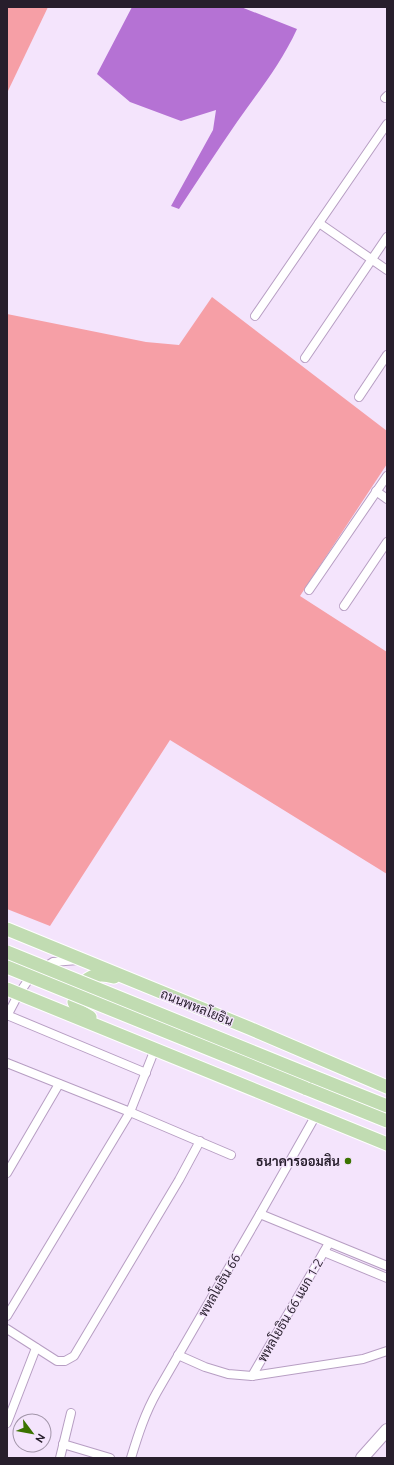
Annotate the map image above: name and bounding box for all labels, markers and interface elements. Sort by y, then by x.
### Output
street label: ถนนพหลโยธิน [159,985,236,1028]
place label: ธนาคารออมสิน [256,1153,340,1168]
marker: ธนาคารออมสิน [343,1156,353,1166]
street label: พหลโยธิน 66 [194,1250,243,1319]
street label: พหลโยธิน 66 แยก 1-2 [254,1255,325,1364]
north arrow [12,1413,52,1453]
text: N [33,1432,48,1445]

